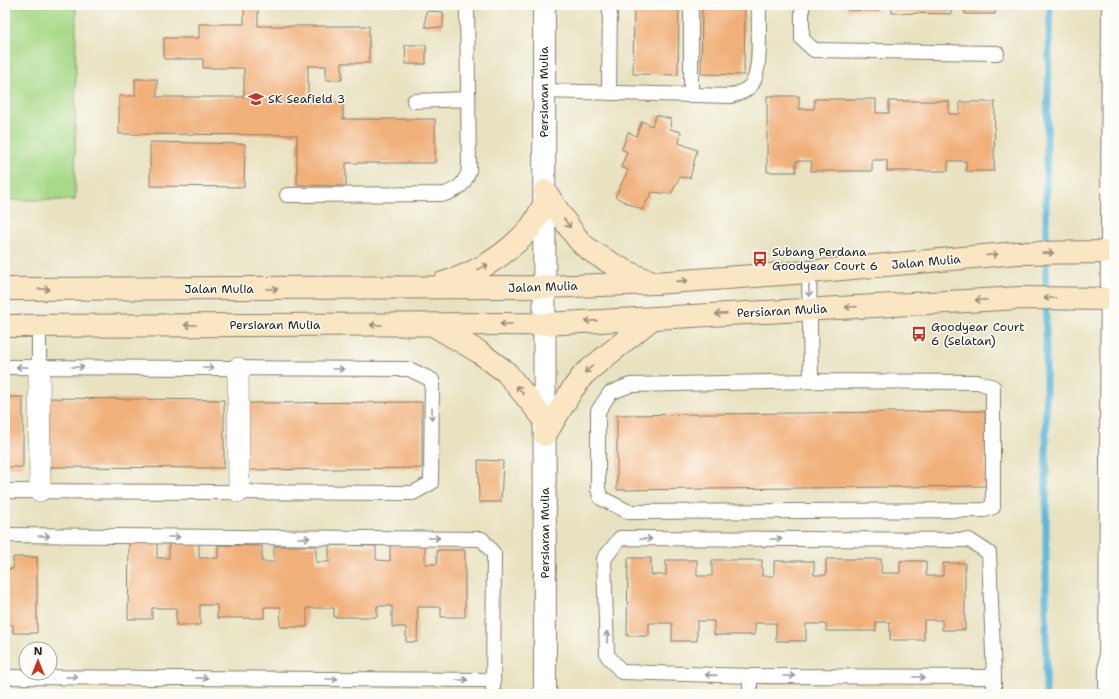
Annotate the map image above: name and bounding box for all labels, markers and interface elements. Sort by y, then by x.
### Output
street label: Persiaran Mulia [536,46,552,137]
school or university icon: SK Seafield 3 [247,90,265,108]
place label: SK Seafield 3 [268,91,345,107]
one-way arrow [563,217,571,229]
place label: Subang Perdana Goodyear Court 6 [772,244,878,274]
one-way arrow [1041,249,1054,257]
bus stop icon: Subang Perdana Goodyear Court 6 [751,250,769,268]
street label: Jalan Mulia [891,251,962,273]
one-way arrow [985,252,998,259]
one-way arrow [477,262,489,270]
street label: Jalan Mulia [508,278,579,296]
one-way arrow [675,278,688,285]
street label: Jalan Mulia [184,281,254,297]
one-way arrow [805,284,813,297]
one-way arrow [37,285,50,293]
one-way arrow [265,285,278,293]
one-way arrow [1044,294,1057,302]
one-way arrow [975,297,988,304]
street label: Persiaran Mulia [736,301,828,321]
one-way arrow [845,304,858,311]
one-way arrow [715,311,728,318]
street label: Persiaran Mulia [230,317,321,333]
one-way arrow [585,318,598,325]
place label: Goodyear Court 6 (Selatan) [931,319,1024,349]
one-way arrow [500,320,513,328]
one-way arrow [184,321,197,329]
one-way arrow [370,321,383,328]
bus stop icon: Goodyear Court 6 (Selatan) [910,325,928,343]
one-way arrow [16,363,29,371]
one-way arrow [71,363,84,371]
one-way arrow [201,364,214,372]
one-way arrow [584,364,595,373]
one-way arrow [331,365,344,373]
one-way arrow [515,385,524,396]
one-way arrow [428,407,436,420]
street label: Persiaran Mulia [537,487,553,578]
one-way arrow [37,532,50,540]
one-way arrow [167,533,180,540]
one-way arrow [297,534,310,541]
one-way arrow [427,535,440,542]
one-way arrow [639,535,652,543]
one-way arrow [769,535,782,543]
one-way arrow [603,631,610,644]
north arrow [18,641,58,681]
text: N [34,644,43,659]
one-way arrow [705,671,718,678]
one-way arrow [782,672,795,680]
one-way arrow [65,673,78,681]
one-way arrow [912,673,925,681]
one-way arrow [195,674,208,682]
one-way arrow [325,675,338,683]
one-way arrow [455,676,468,684]

